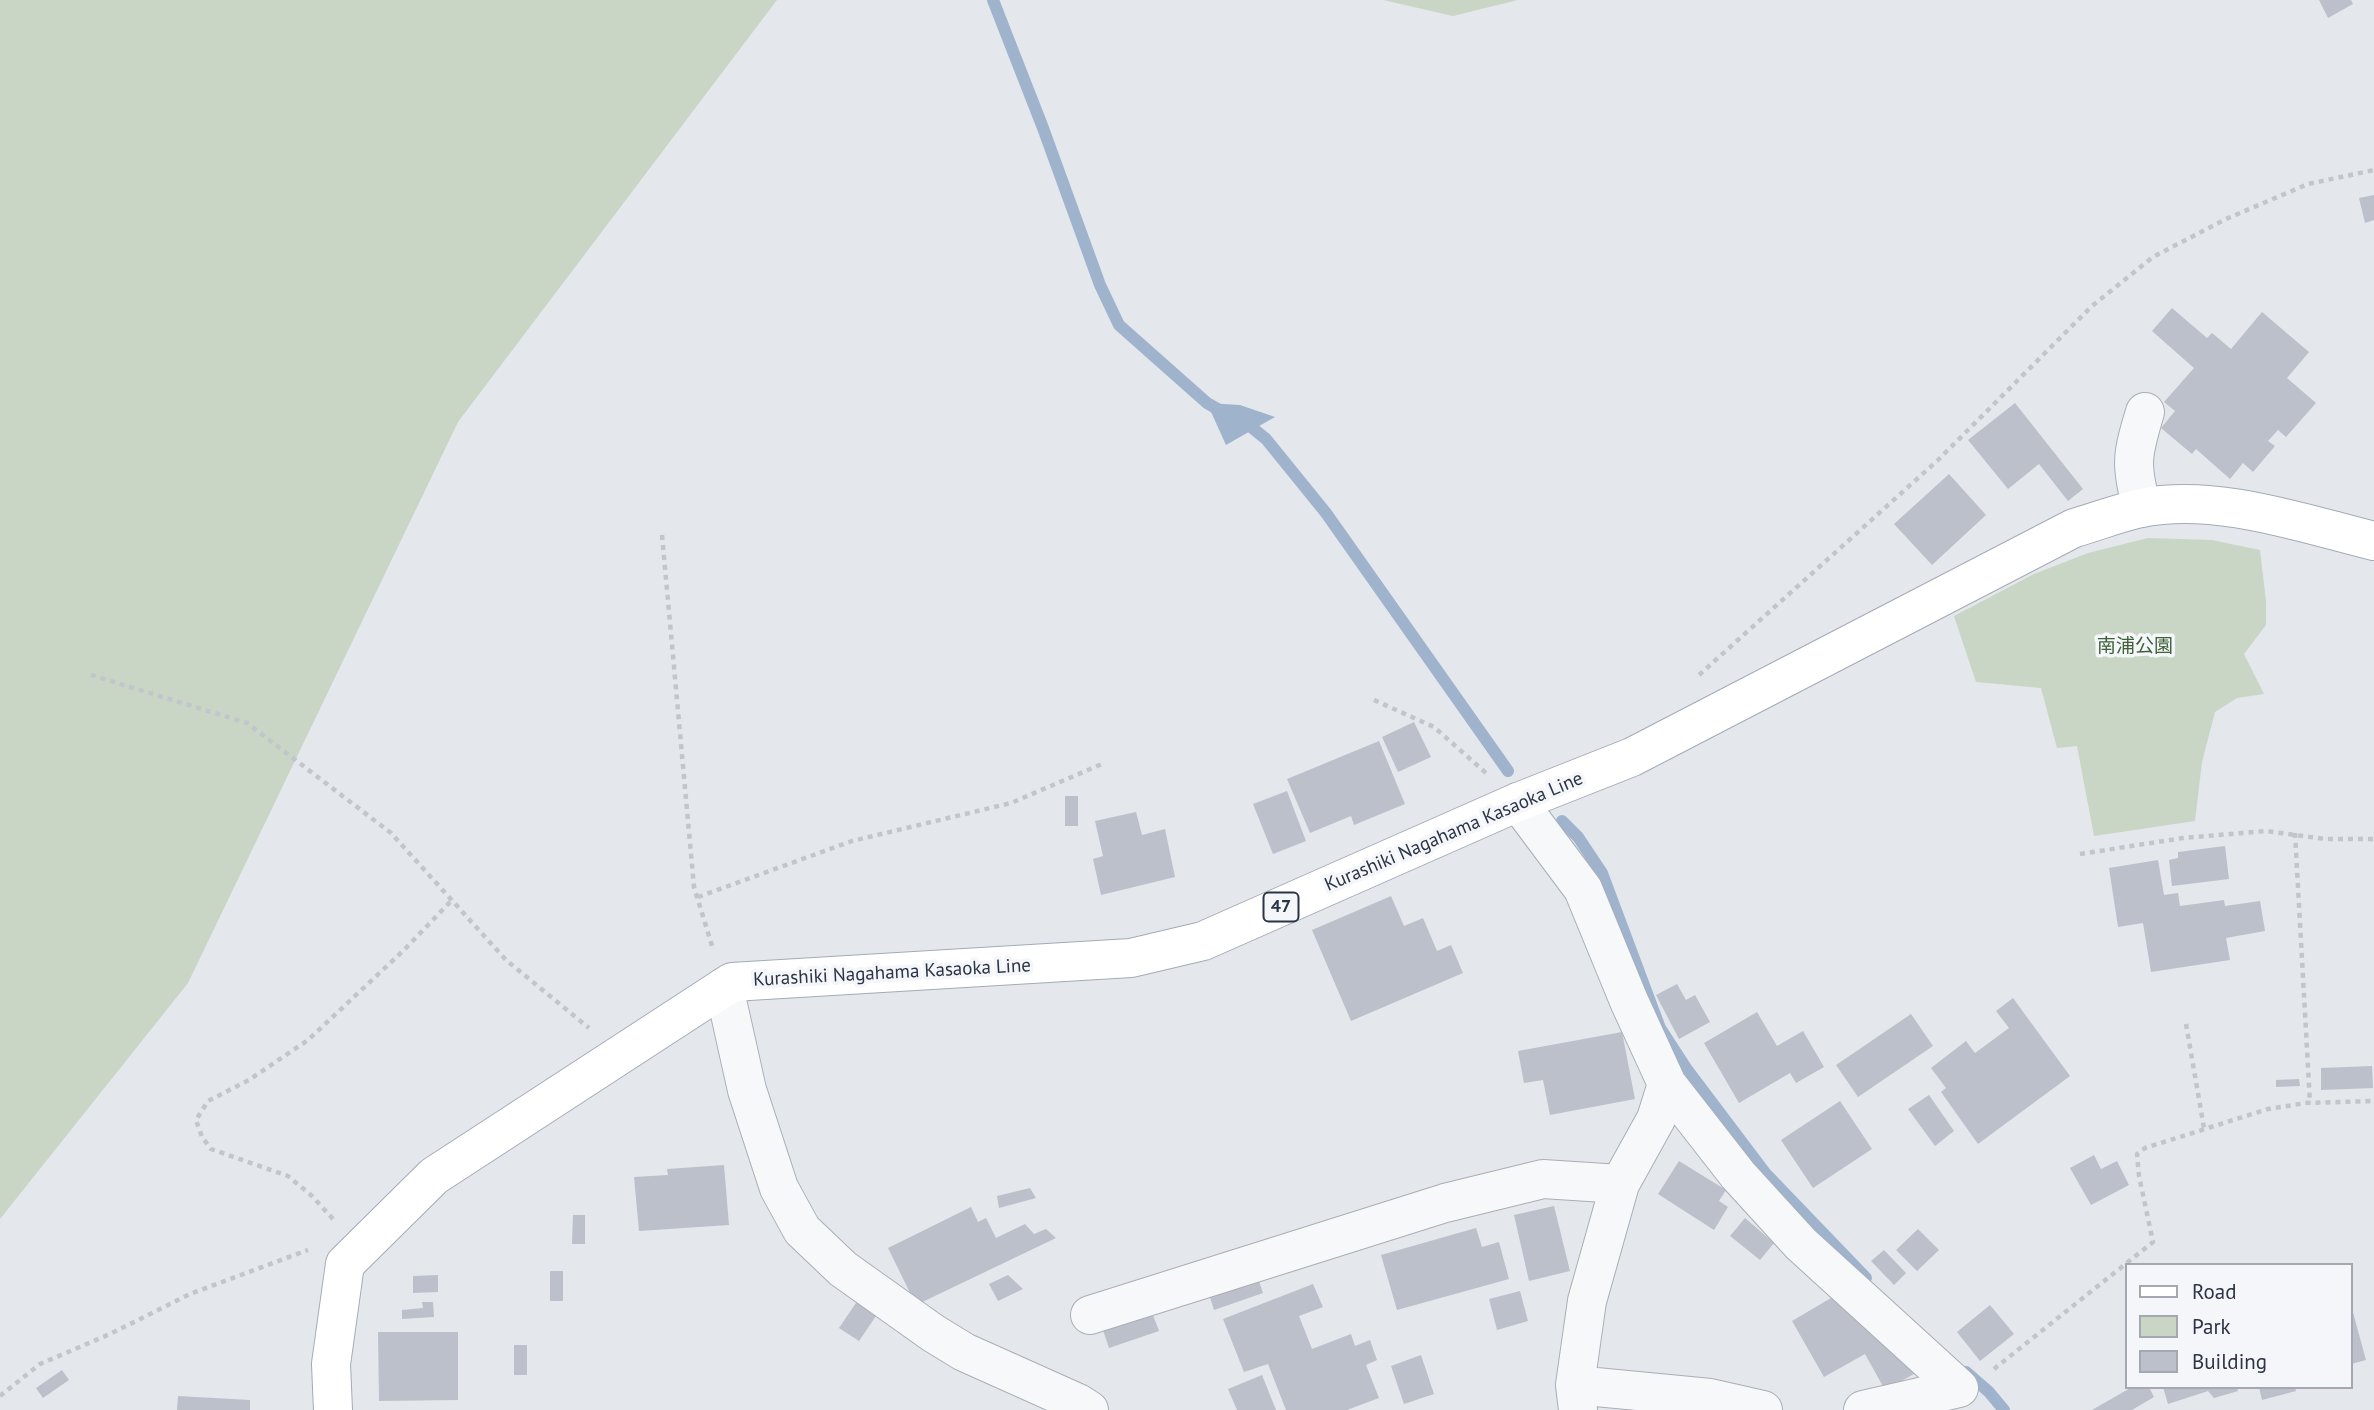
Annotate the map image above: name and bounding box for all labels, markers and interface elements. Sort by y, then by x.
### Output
park label: 南浦公園 [2097,636,2173,658]
street label: Kurashiki Nagahama Kasaoka Line [1322,767,1586,897]
road number: 47 [1264,893,1298,922]
street label: Kurashiki Nagahama Kasaoka Line [753,954,1031,992]
legend [2126,1263,2353,1389]
text: Road [2192,1278,2236,1305]
text: Park [2192,1313,2231,1340]
text: Building [2192,1348,2267,1375]

